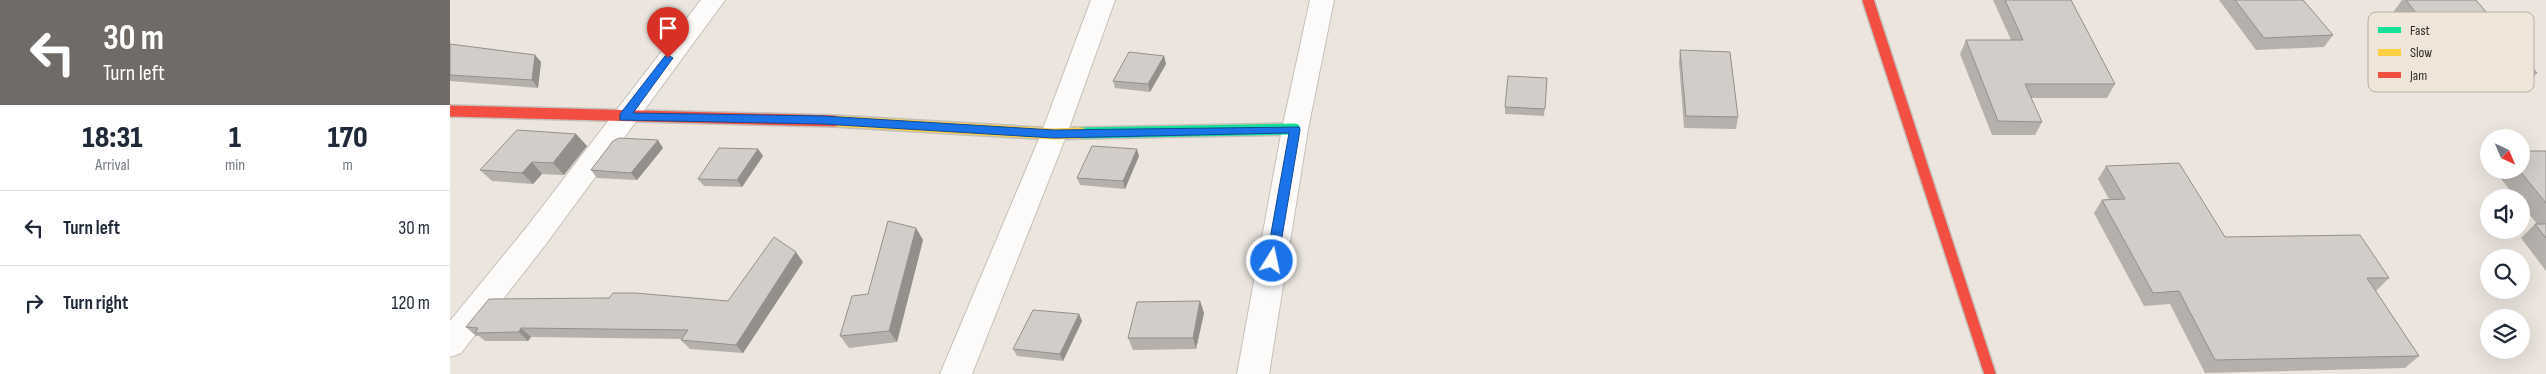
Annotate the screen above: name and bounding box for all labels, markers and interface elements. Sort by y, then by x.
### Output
pin [647,7,689,58]
legend [2368,12,2534,92]
icon: arrive [654,14,682,42]
text: 30 m [103,17,164,60]
icon: left [20,20,85,85]
text: Fast [2410,22,2430,39]
text: Slow [2410,44,2432,61]
text: Turn left [103,60,165,87]
text: Jam [2409,67,2427,84]
text: 18:31 [82,120,143,156]
text: 1 [229,120,241,156]
text: 170 [327,120,368,156]
north arrow [2480,129,2530,179]
map controls [2480,129,2530,359]
text: Arrival [95,156,130,175]
text: min [225,156,245,175]
text: m [342,156,353,175]
button: sound [2480,189,2530,239]
icon: left [20,214,48,242]
text: Turn left [63,217,120,240]
text: 30 m [398,217,430,240]
position arrow [1245,234,1297,286]
button: search [2480,249,2530,299]
icon: right [20,289,48,317]
text: Turn right [63,292,128,315]
text: 120 m [392,292,430,315]
button: layers [2480,309,2530,359]

